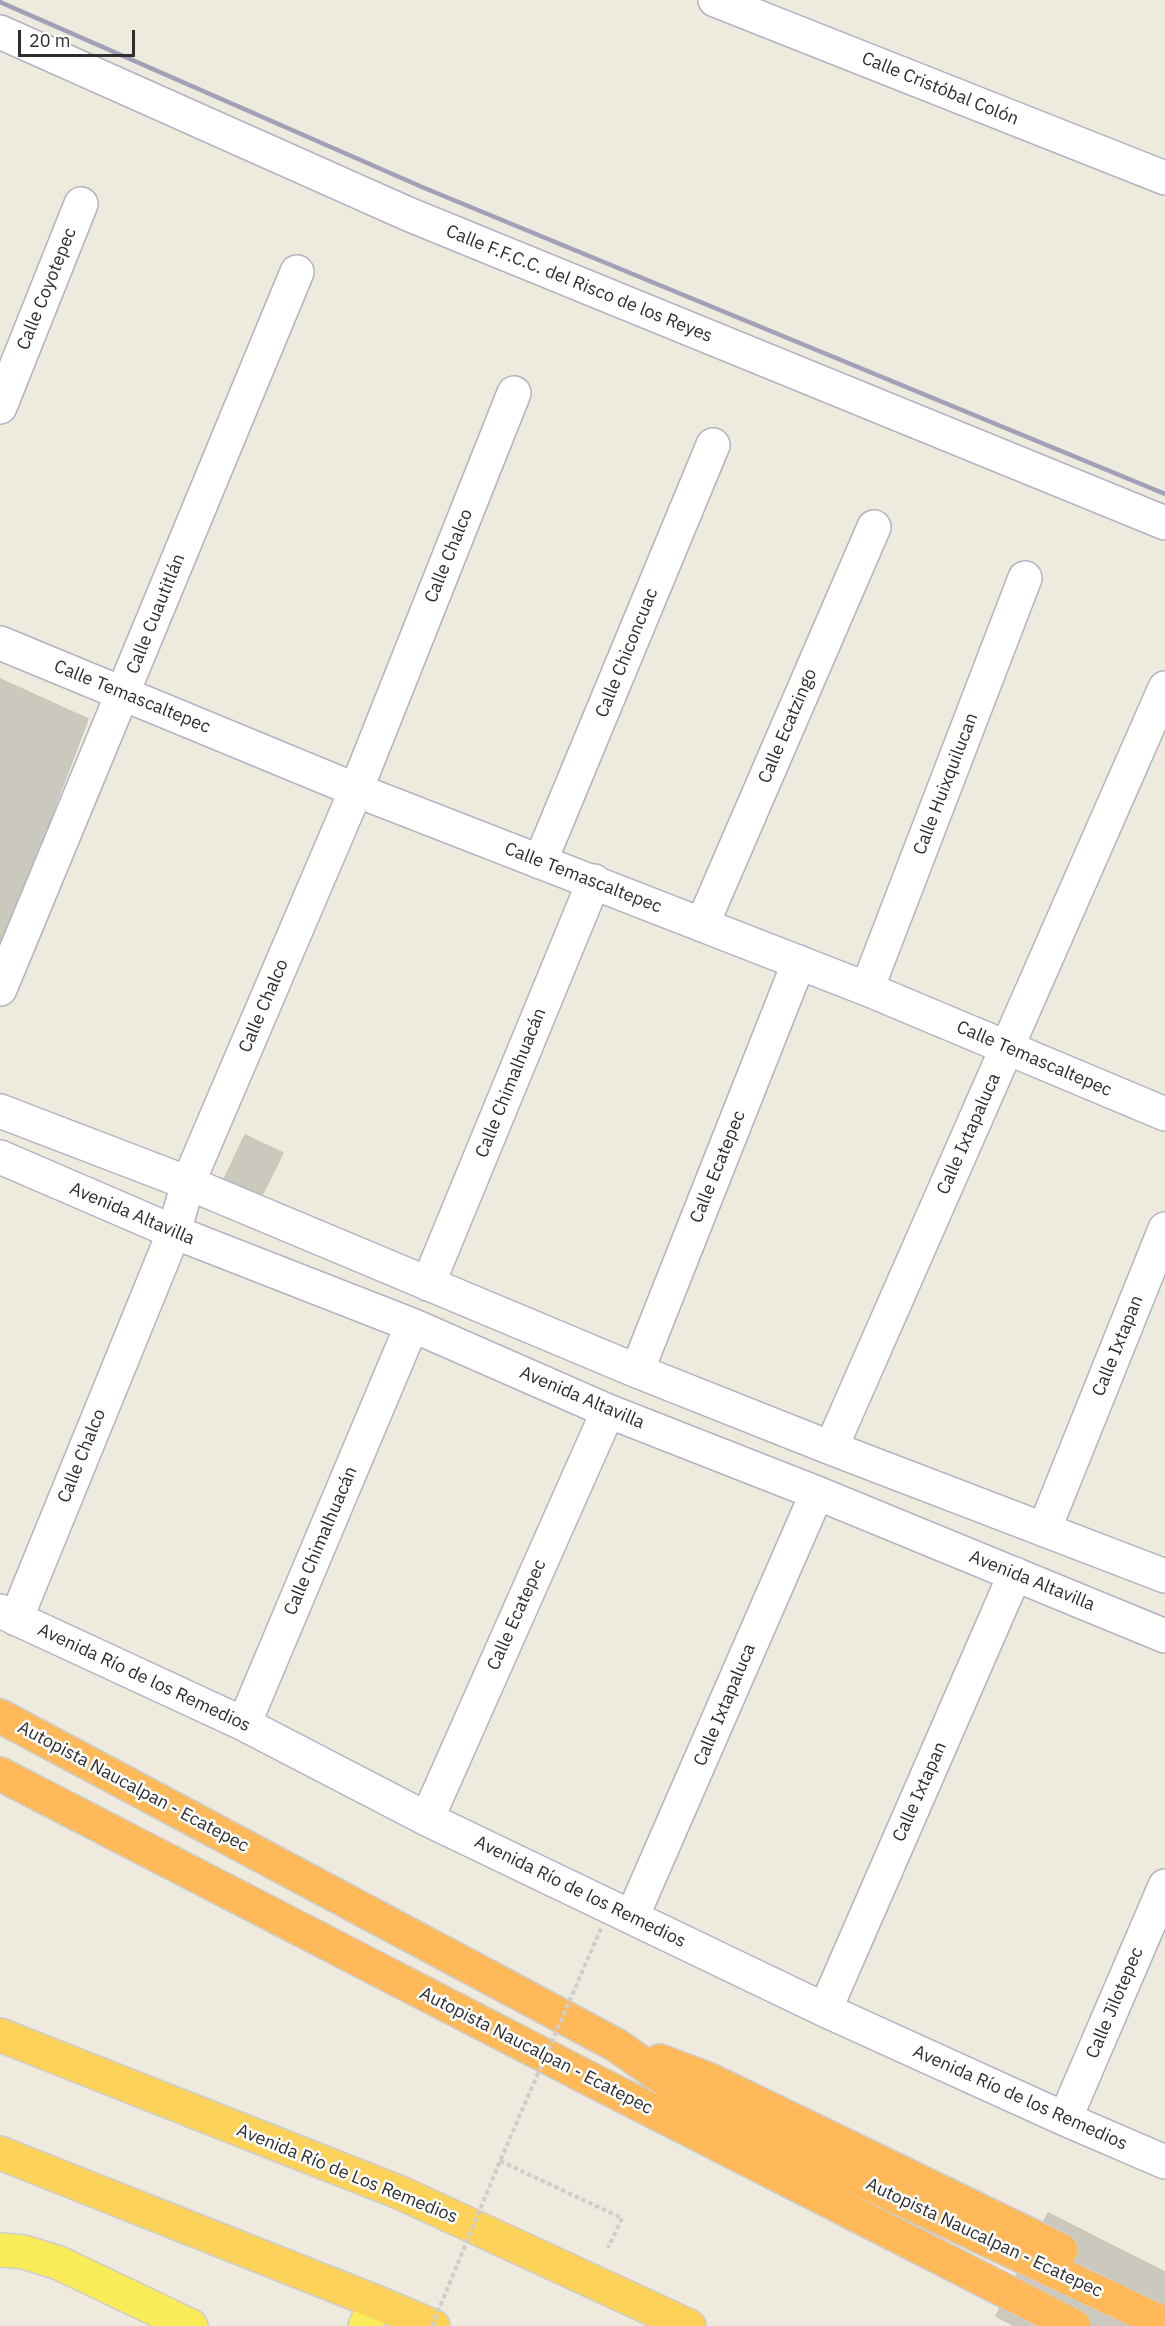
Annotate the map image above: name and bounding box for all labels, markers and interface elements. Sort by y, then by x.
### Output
scale bar [21,18,138,56]
text: 20 m [29,29,71,52]
street label: Calle Cristóbal Colón [858,48,1022,130]
street label: Calle F.F.C.C. del Risco de los Reyes [443,220,715,348]
street label: Calle Coyotepec [13,225,81,353]
street label: Calle Chalco [420,506,478,606]
street label: Calle Cuautitlán [122,551,190,677]
street label: Calle Chiconcuac [591,585,663,721]
street label: Calle Temascaltepec [51,656,213,738]
street label: Calle Ecatzingo [754,665,822,787]
street label: Calle Huixquilucan [909,710,983,858]
street label: Calle Temascaltepec [501,838,665,918]
street label: Calle Chalco [235,956,293,1056]
street label: Calle Chimalhuacán [471,1005,551,1161]
street label: Calle Temascaltepec [953,1016,1115,1102]
street label: Calle Ixtapaluca [933,1070,1005,1198]
street label: Calle Ecatepec [686,1108,750,1226]
street label: Avenida Altavilla [66,1178,198,1250]
street label: Calle Ixtapan [1088,1292,1148,1400]
street label: Avenida Altavilla [516,1362,648,1434]
street label: Calle Chalco [53,1406,111,1506]
street label: Calle Chimalhuacán [280,1463,362,1619]
street label: Avenida Altavilla [966,1546,1098,1616]
street label: Calle Ecatepec [483,1556,551,1674]
street label: Avenida Río de los Remedios [34,1619,254,1737]
street label: Calle Ixtapaluca [690,1641,760,1769]
street label: Autopista Naucalpan - Ecatepec [14,1717,252,1857]
street label: Calle Ixtapan [888,1739,952,1845]
street label: Avenida Río de los Remedios [471,1831,689,1953]
street label: Calle Jilotepec [1082,1944,1148,2062]
street label: Autopista Naucalpan - Ecatepec [416,1983,656,2119]
street label: Avenida Río de los Remedios [910,2041,1130,2155]
street label: Avenida Río de Los Remedios [233,2120,461,2228]
street label: Autopista Naucalpan - Ecatepec [862,2174,1106,2302]

